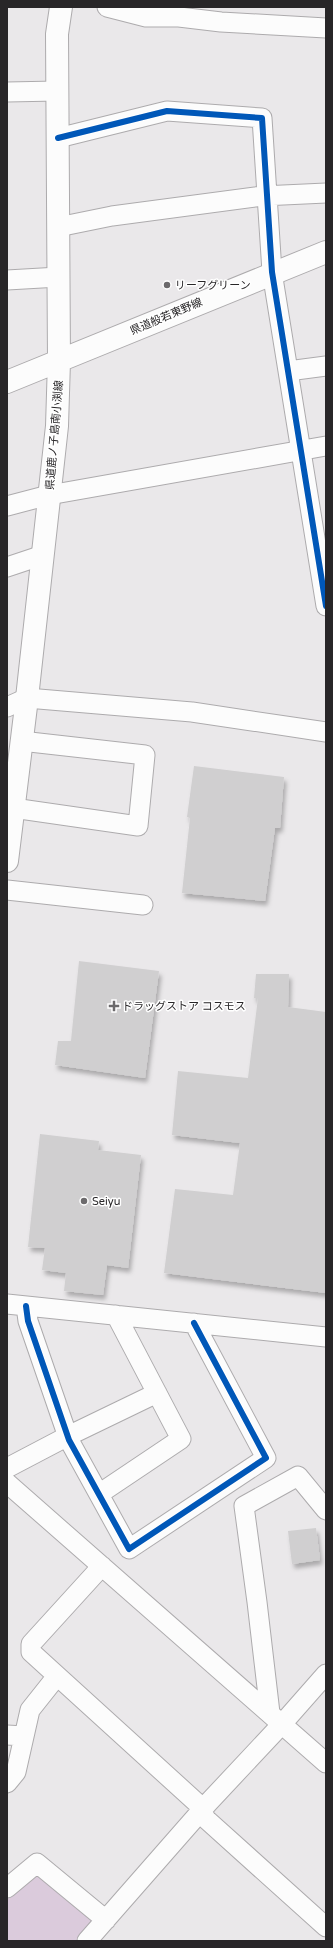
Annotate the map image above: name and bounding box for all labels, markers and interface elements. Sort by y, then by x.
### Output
place label: リーフグリーン [175,279,251,292]
marker: リーフグリーン [162,280,172,290]
street label: 県道般若東野線 [128,295,204,337]
street label: 県道鹿ノ子島南小渕線 [43,380,66,490]
place label: ドラッグストア コスモス [122,1000,246,1013]
marker: ドラッグストア コスモス [109,1001,119,1011]
place label: Seiyu [92,1195,120,1208]
marker: Seiyu [79,1196,89,1206]

